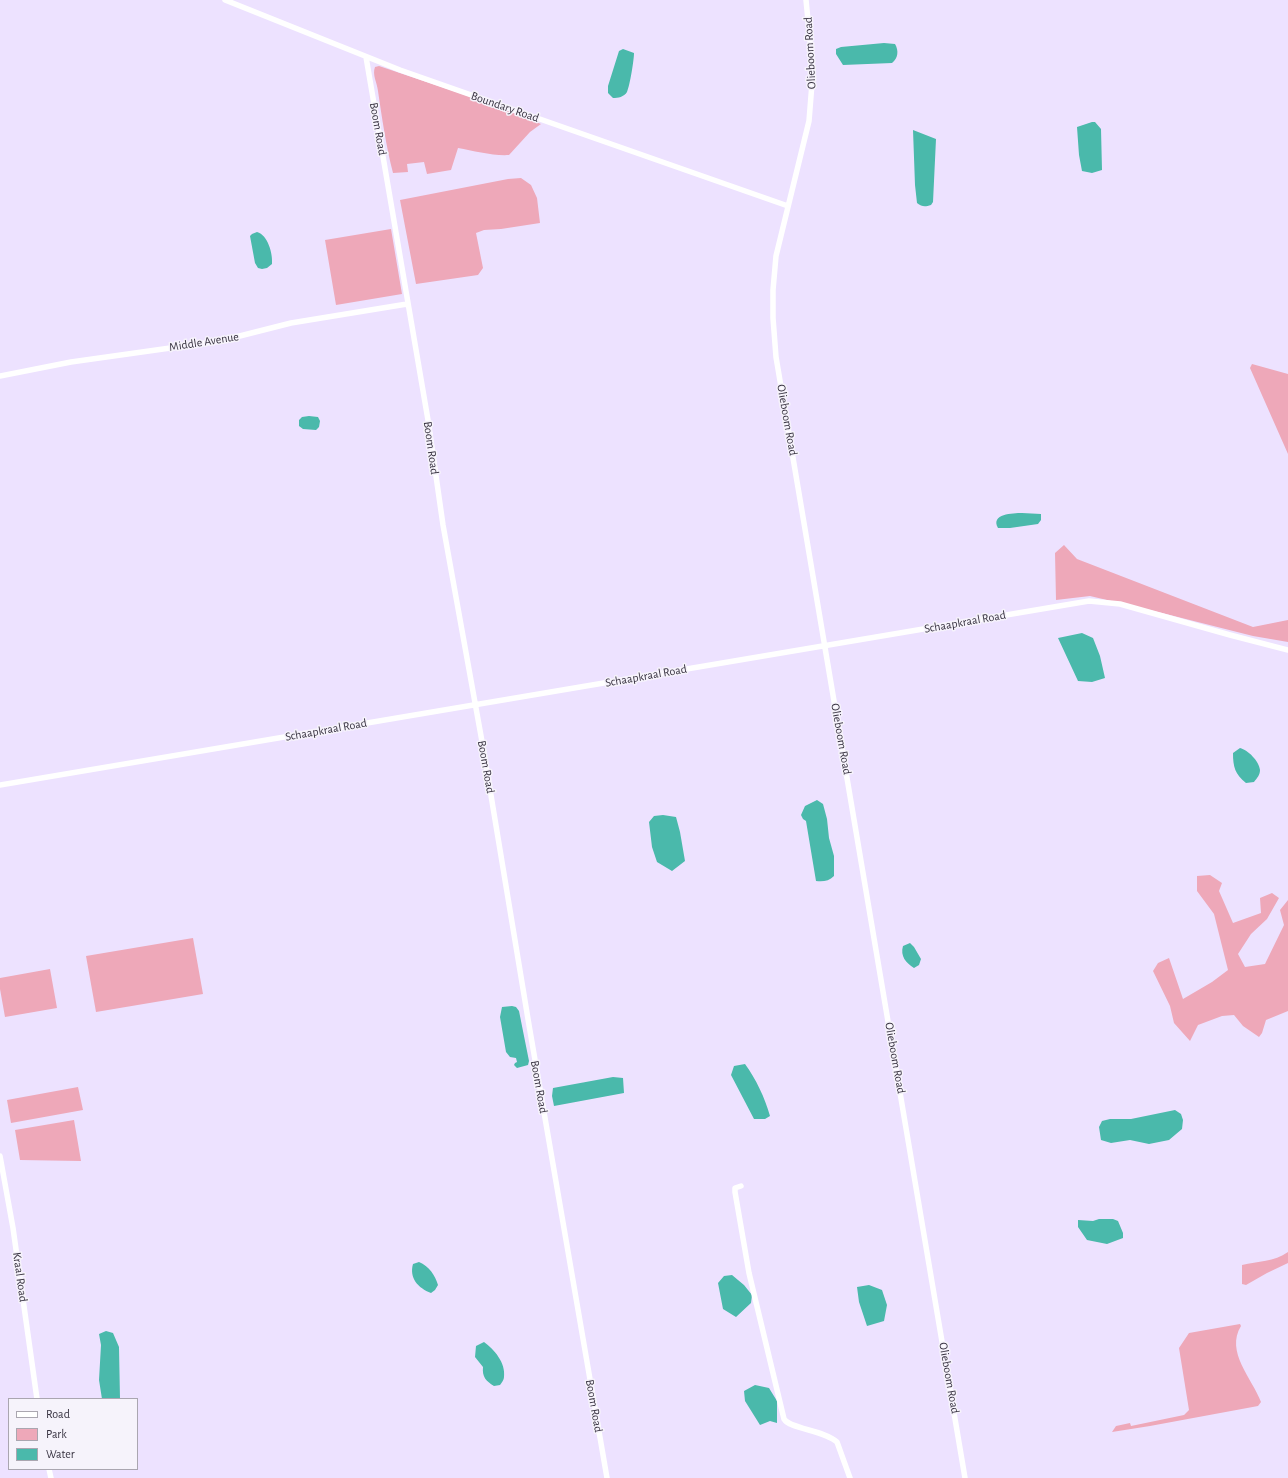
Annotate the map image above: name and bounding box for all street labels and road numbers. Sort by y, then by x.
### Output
street label: Olieboom Road [801,17,819,89]
street label: Boundary Road [469,89,541,125]
street label: Boom Road [366,101,390,157]
street label: Middle Avenue [168,329,240,355]
street label: Olieboom Road [774,383,800,457]
street label: Boom Road [420,421,442,475]
street label: Schaapkraal Road [923,608,1007,636]
street label: Schaapkraal Road [604,662,688,690]
street label: Olieboom Road [828,702,854,776]
street label: Schaapkraal Road [284,716,368,744]
street label: Boom Road [474,739,498,795]
street label: Olieboom Road [882,1021,908,1095]
street label: Boom Road [527,1059,551,1115]
street label: Kraal Road [9,1251,31,1303]
street label: Olieboom Road [936,1341,962,1415]
street label: Boom Road [582,1378,606,1434]

